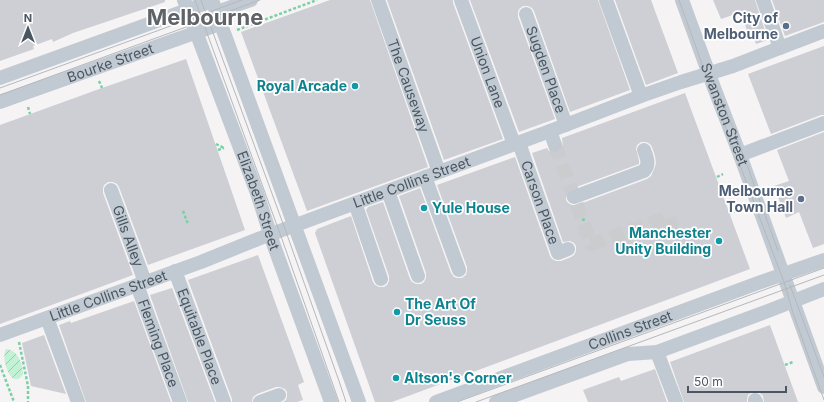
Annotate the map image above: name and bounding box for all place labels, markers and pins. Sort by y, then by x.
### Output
place label: City of Melbourne [704,9,778,42]
marker: City of Melbourne [781,21,791,31]
place label: Royal Arcade [257,77,347,94]
marker: Royal Arcade [350,81,360,91]
place label: Melbourne Town Hall [719,182,793,215]
marker: Melbourne Town Hall [796,194,806,204]
place label: Yule House [432,199,510,216]
marker: Yule House [419,203,429,213]
place label: Manchester Unity Building [615,224,711,257]
marker: Manchester Unity Building [714,236,724,246]
place label: The Art Of Dr Seuss [405,295,476,328]
marker: The Art Of Dr Seuss [392,307,402,317]
place label: Altson's Corner [404,369,512,386]
marker: Altson's Corner [391,373,401,383]

